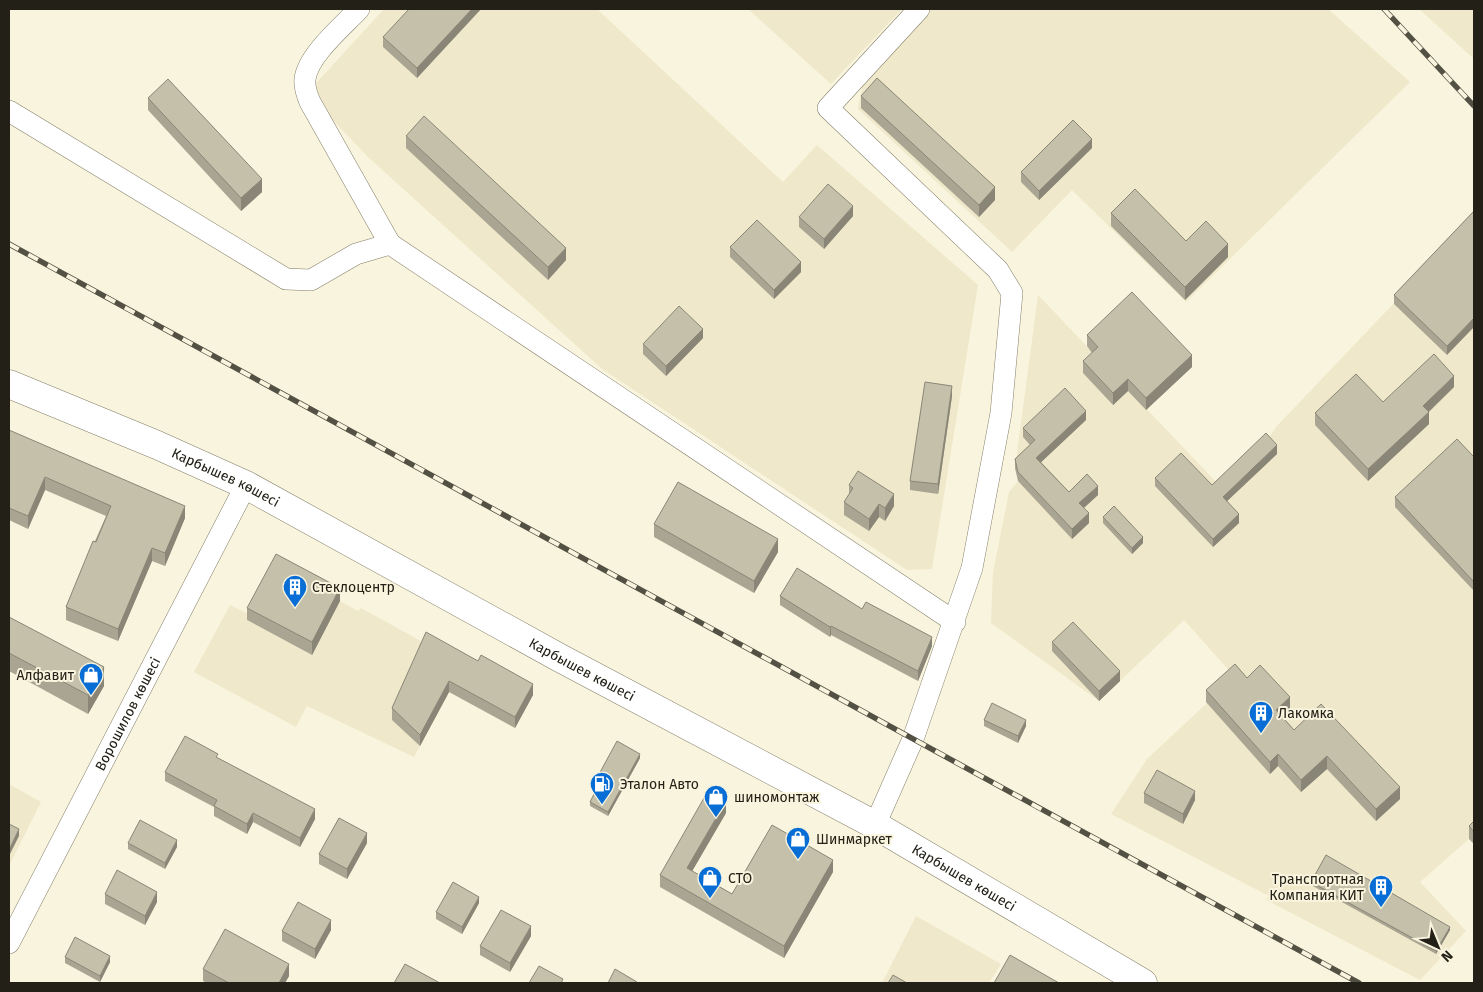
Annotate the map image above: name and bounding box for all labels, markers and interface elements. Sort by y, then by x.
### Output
street label: Карбышев көшесі [169,445,282,511]
building icon: Стеклоцентр [282,574,308,608]
place label: Стеклоцентр [312,579,395,596]
street label: Карбышев көшесі [526,635,638,705]
street label: Ворошилов көшесі [92,654,164,774]
shop icon: Алфавит [78,662,104,696]
place label: Алфавит [16,667,75,684]
building icon: Лакомка [1248,700,1274,734]
place label: Лакомка [1278,705,1334,722]
fuel station icon: Эталон Авто [589,771,615,805]
place label: Эталон Авто [620,776,699,793]
shop icon: шиномонтаж [703,784,729,818]
place label: шиномонтаж [734,789,819,806]
shop icon: Шинмаркет [785,826,811,860]
place label: Шинмаркет [816,831,892,848]
street label: Карбышев көшесі [909,841,1019,915]
shop icon: СТО [697,865,723,899]
place label: СТО [728,870,752,887]
place label: Транспортная Компания КИТ [1269,871,1365,904]
building icon: Транспортная Компания КИТ [1368,874,1394,908]
north arrow [1413,922,1463,972]
text: N [1437,947,1456,965]

